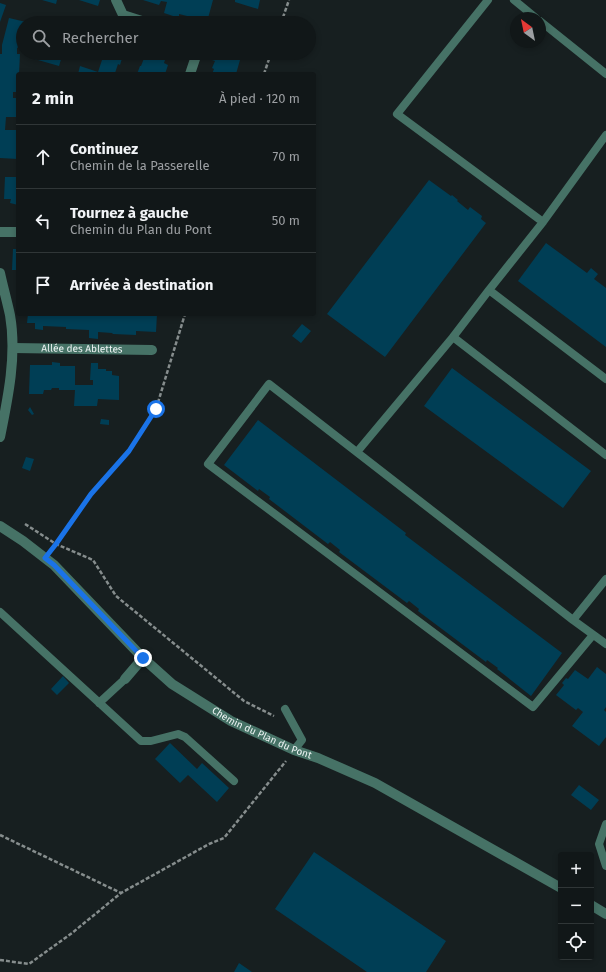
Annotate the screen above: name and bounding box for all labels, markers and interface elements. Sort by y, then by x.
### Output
north arrow [510,12,546,48]
search box [16,16,316,60]
icon: search [30,27,52,49]
text: Rechercher [62,29,138,47]
text: 2 min [32,88,74,109]
text: À pied · 120 m [219,91,300,106]
text: Continuez [70,140,138,158]
icon: ahead [32,146,54,168]
text: 70 m [273,149,300,164]
text: Chemin de la Passerelle [70,158,210,173]
text: Tournez à gauche [70,204,189,222]
icon: left [32,210,54,232]
text: 50 m [272,213,300,228]
text: Chemin du Plan du Pont [70,222,212,237]
icon: arrive [32,274,54,296]
text: Arrivée à destination [70,276,213,294]
street label: Allée des Ablettes [41,342,123,356]
route start [147,400,165,418]
route end [134,649,152,667]
street label: Chemin du Plan du Pont [210,704,314,762]
map controls [558,852,594,960]
button: + [558,852,594,888]
button: − [558,888,594,924]
button: locate [558,924,594,960]

